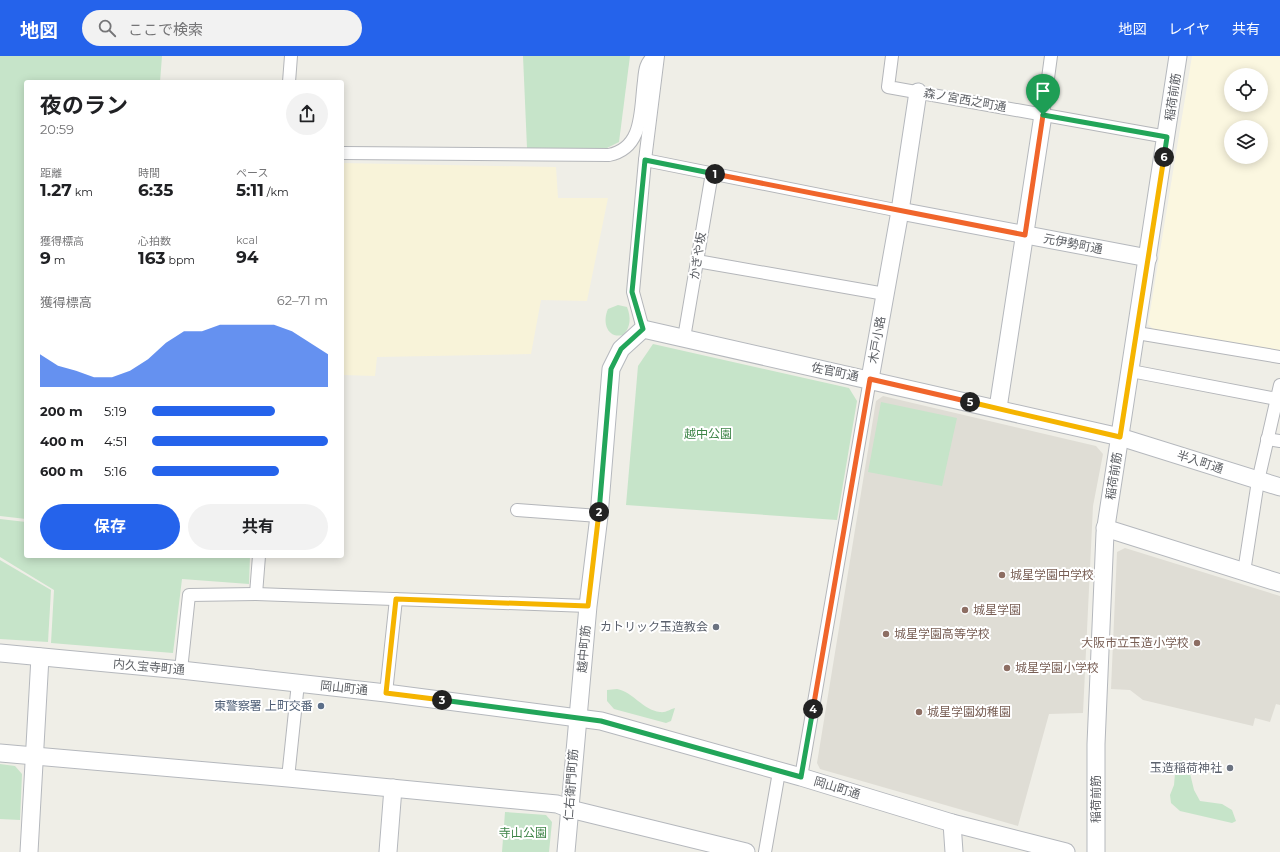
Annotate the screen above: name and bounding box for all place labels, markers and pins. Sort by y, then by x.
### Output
pin [1026,74,1060,115]
pin: 6 [1154,147,1174,167]
pin: 1 [705,164,725,184]
pin: 5 [960,392,980,412]
pin: 2 [589,502,609,522]
place label: 城星学園中学校 [1010,567,1094,582]
marker: 城星学園中学校 [997,570,1007,580]
place label: 城星学園 [973,602,1021,617]
marker: 城星学園 [960,605,970,615]
place label: カトリック玉造教会 [600,619,708,634]
marker: カトリック玉造教会 [711,622,721,632]
place label: 城星学園高等学校 [894,626,990,641]
marker: 城星学園高等学校 [881,629,891,639]
place label: 大阪市立玉造小学校 [1081,635,1189,650]
marker: 大阪市立玉造小学校 [1192,638,1202,648]
place label: 城星学園小学校 [1015,660,1099,675]
marker: 城星学園小学校 [1002,663,1012,673]
pin: 3 [432,690,452,710]
place label: 東警察署 上町交番 [214,698,313,713]
pin: 4 [803,699,823,719]
marker: 東警察署 上町交番 [316,701,326,711]
place label: 城星学園幼稚園 [927,704,1011,719]
marker: 城星学園幼稚園 [914,707,924,717]
place label: 玉造稲荷神社 [1150,760,1222,775]
marker: 玉造稲荷神社 [1225,763,1235,773]

